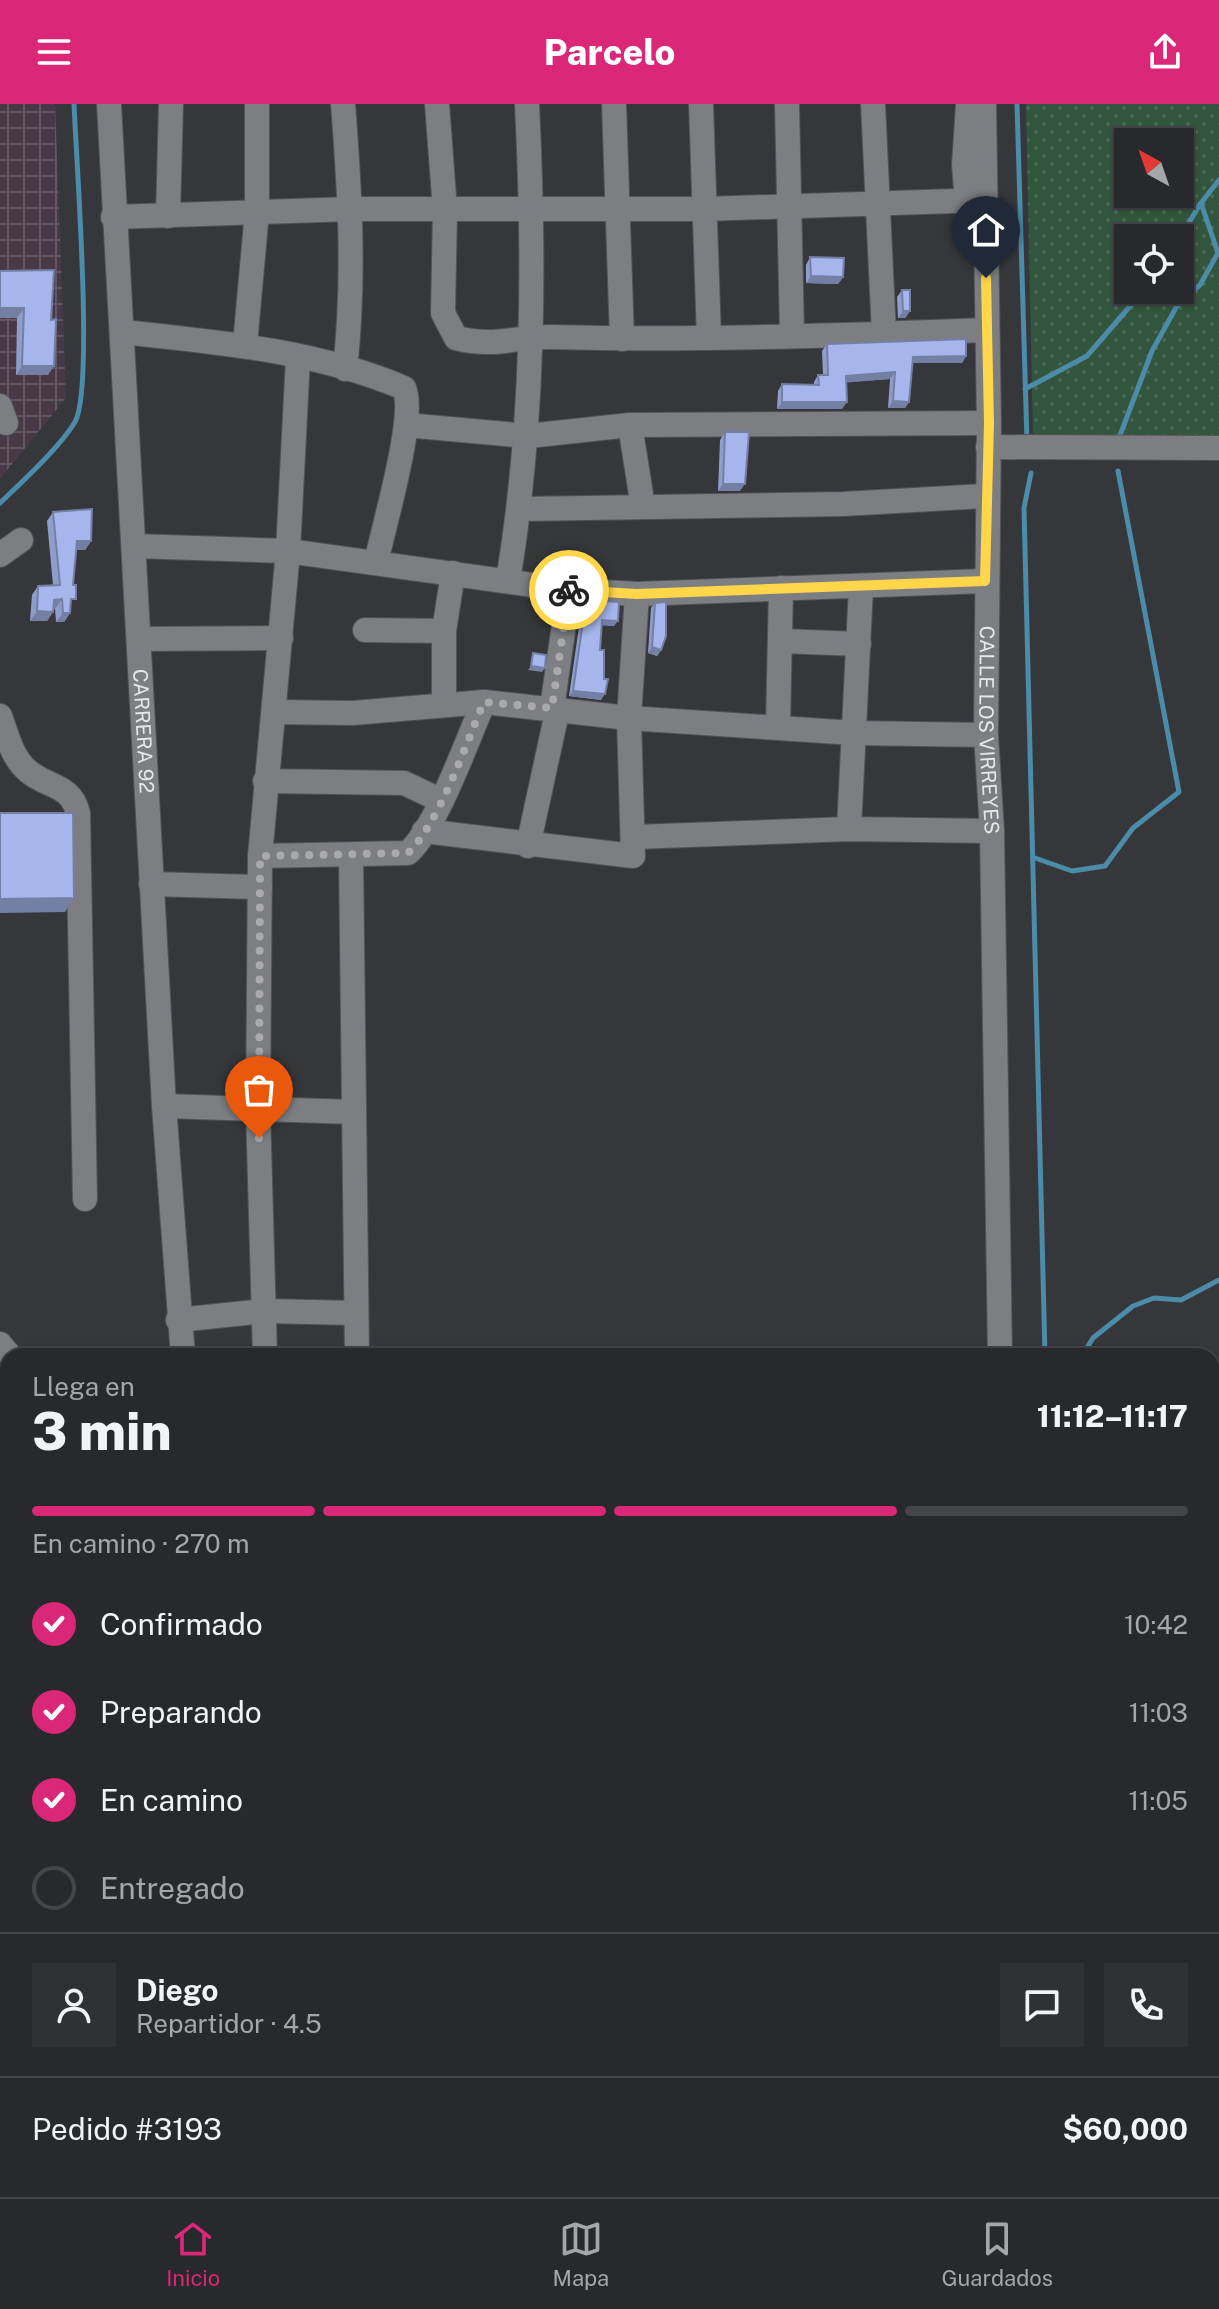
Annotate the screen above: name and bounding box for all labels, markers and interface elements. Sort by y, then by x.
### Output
icon: menu [32,30,76,74]
icon: share [1143,30,1187,74]
text: Parcelo [544,31,675,73]
north arrow [1114,128,1194,208]
map controls [1114,128,1194,304]
pin [952,196,1020,278]
icon: home [964,208,1008,252]
button: locate [1114,224,1194,304]
courier [529,550,609,630]
icon: bike [547,568,591,612]
street label: CALLE LOS VIRREYES [974,625,1004,835]
street label: CARRERA 92 [128,668,159,794]
pin [225,1056,293,1138]
icon: bag [237,1068,281,1112]
text: Llega en [32,1371,135,1402]
text: 11:12–11:17 [1037,1398,1188,1434]
text: 3 min [32,1401,172,1462]
text: En camino · 270 m [32,1528,250,1559]
icon: check [32,1602,76,1646]
text: Confirmado [100,1606,263,1642]
text: 10:42 [1124,1609,1188,1640]
icon: check [32,1690,76,1734]
text: Preparando [100,1694,262,1730]
text: 11:03 [1129,1697,1188,1728]
icon: check [32,1778,76,1822]
text: En camino [100,1782,243,1818]
text: 11:05 [1128,1785,1188,1816]
text: Entregado [100,1870,245,1906]
button: person [32,1963,116,2047]
button: chat [1000,1963,1084,2047]
button: phone [1104,1963,1188,2047]
text: Diego [136,1972,218,2008]
text: Repartidor · 4.5 [136,2008,322,2039]
text: Pedido #3193 [32,2111,222,2147]
text: $60,000 [1062,2111,1188,2147]
tab: Inicio [166,2217,220,2291]
tab: Mapa [552,2217,609,2291]
tab: Guardados [941,2217,1053,2291]

